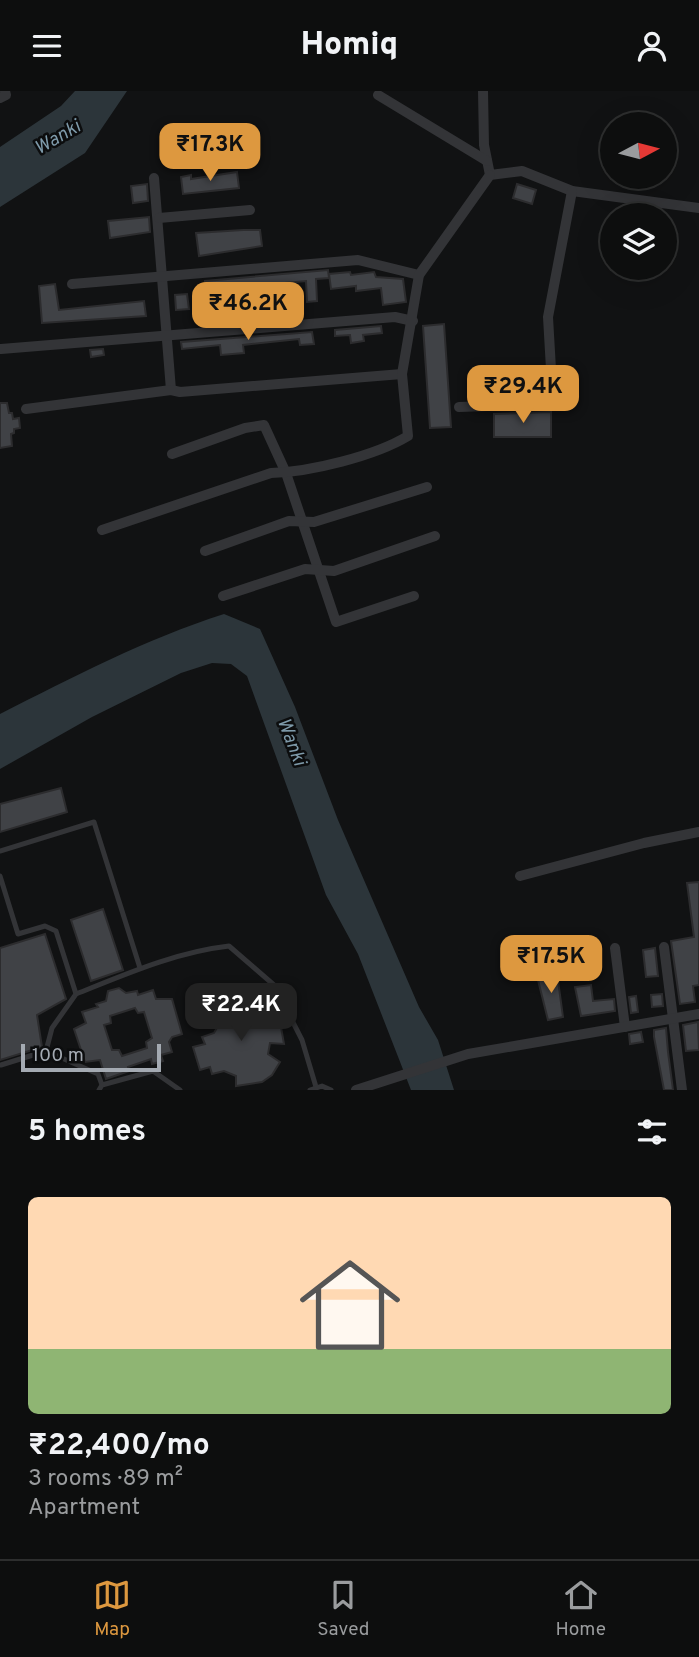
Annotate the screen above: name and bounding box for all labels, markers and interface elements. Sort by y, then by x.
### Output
text: Homiq [301,26,398,66]
icon: menu [28,27,66,65]
icon: person [633,27,671,65]
north arrow [600,112,677,189]
map controls [600,112,677,280]
water label: Wanki [31,115,87,161]
pin: ₹17.3K [153,123,267,183]
text: ₹17.3K [175,131,245,160]
button: layers [600,203,677,280]
pin: ₹46.2K [191,282,305,342]
text: ₹46.2K [208,290,288,319]
pin: ₹29.4K [466,365,580,425]
text: ₹29.4K [483,373,563,402]
water label: Wanki [271,715,312,771]
pin: ₹17.5K [494,935,608,995]
text: ₹17.5K [516,943,586,972]
pin: ₹22.4K [184,983,298,1043]
text: ₹22.4K [201,991,281,1020]
scale bar [21,1041,161,1073]
text: 100 m [32,1044,84,1068]
icon: filters [633,1113,671,1151]
text: 5 homes [28,1114,146,1151]
icon: home [287,1242,413,1368]
text: ₹22,400/mo [28,1428,210,1465]
text: 3 rooms · 89 m² [28,1465,183,1494]
text: Apartment [28,1494,140,1523]
tab: Map [93,1576,131,1642]
tab: Saved [317,1576,369,1642]
tab: Home [555,1576,606,1642]

